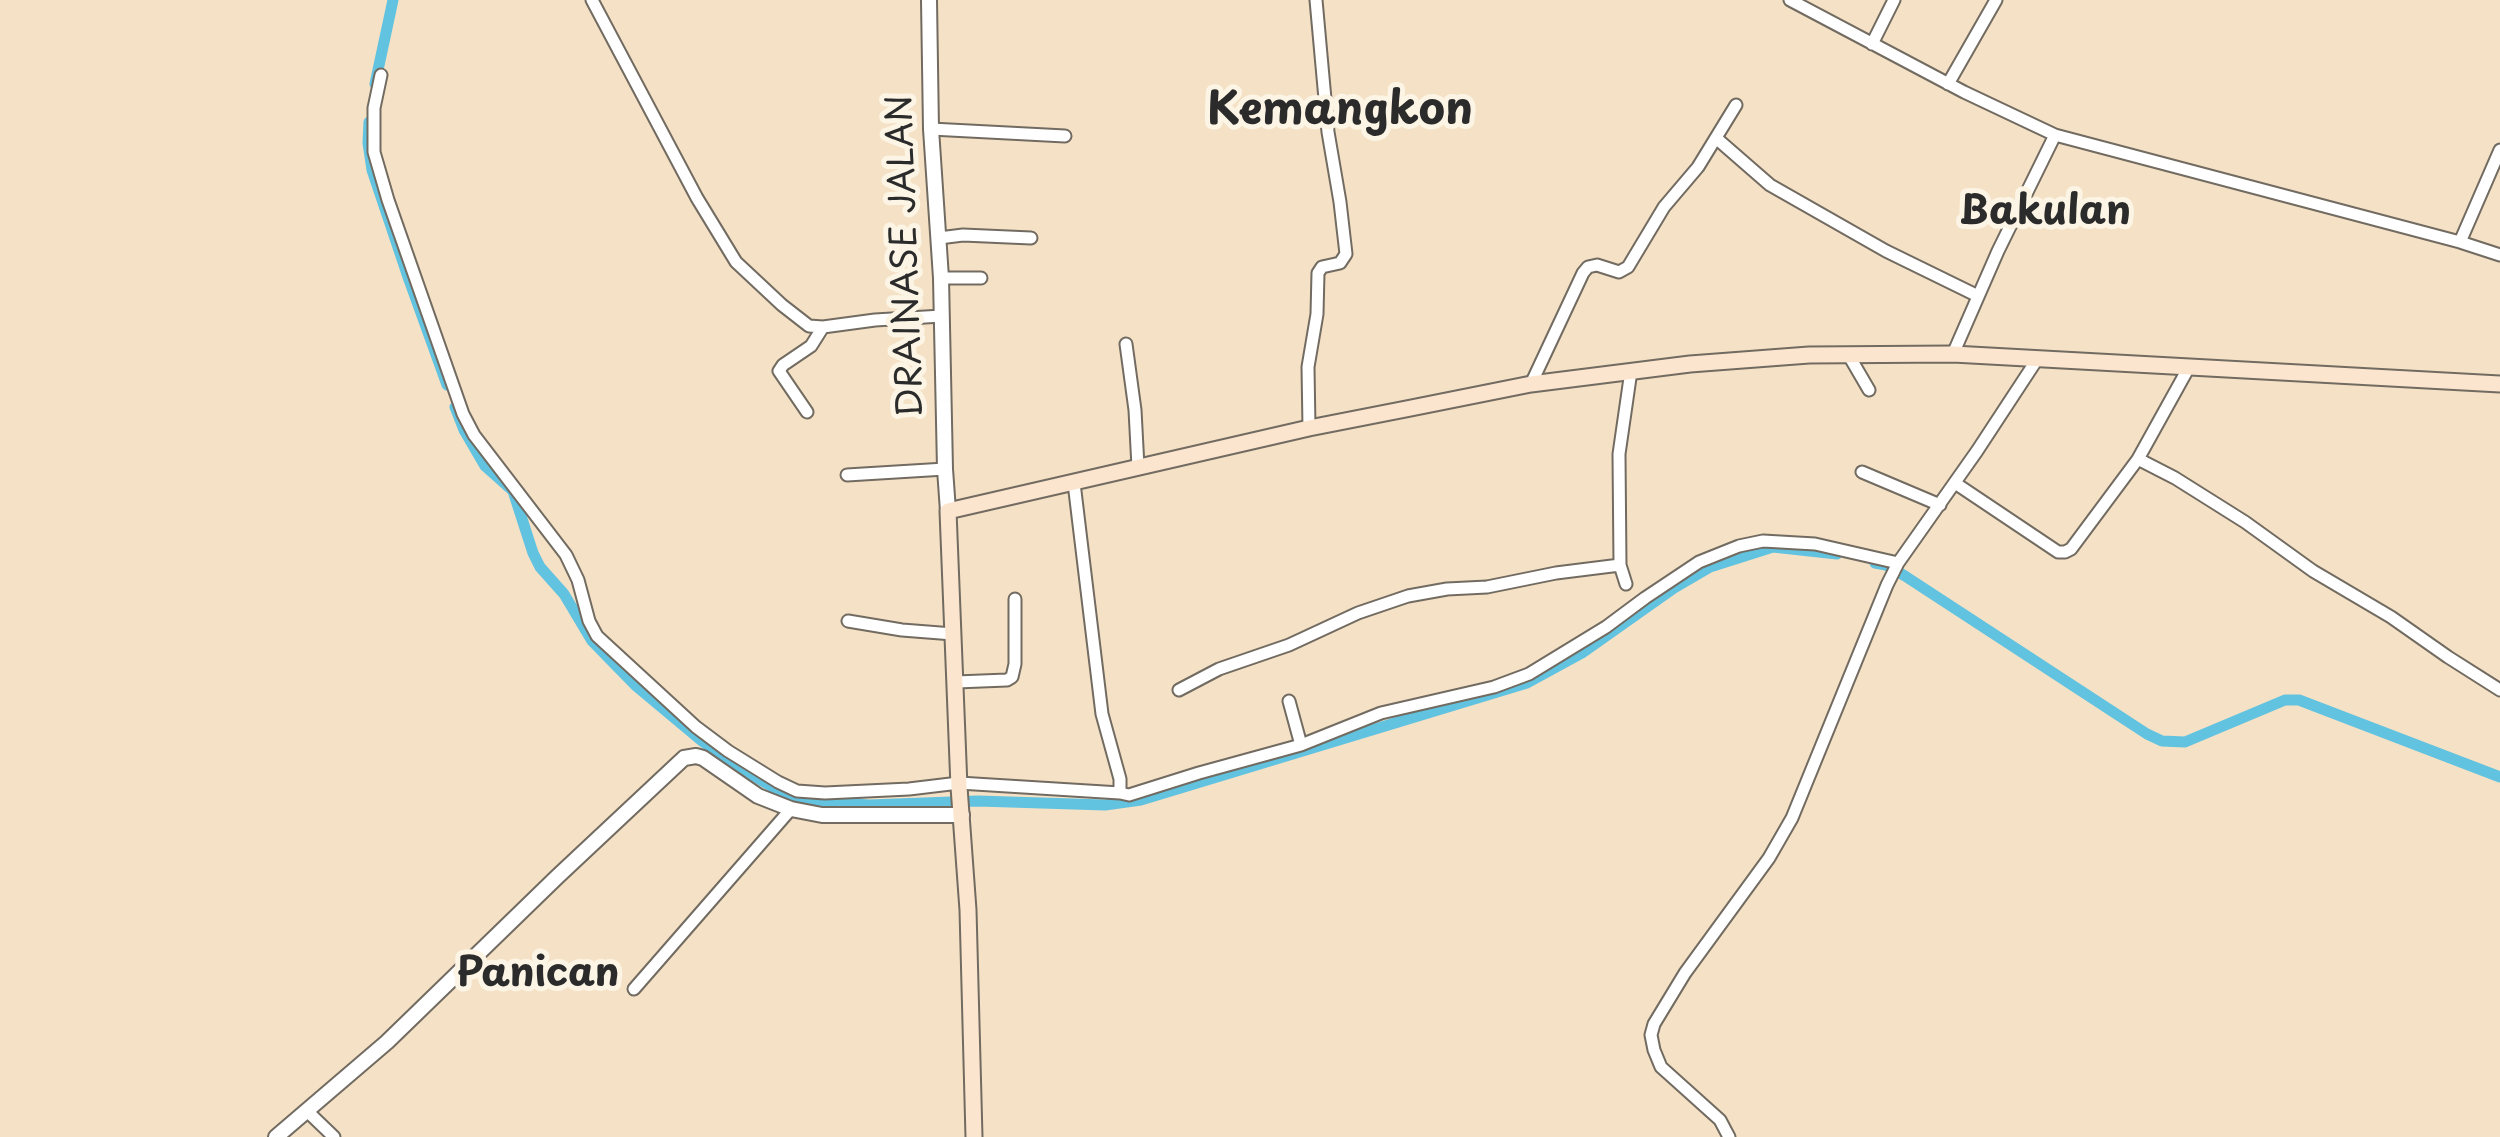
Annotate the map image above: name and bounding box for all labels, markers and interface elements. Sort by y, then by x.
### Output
district label: Kemangkon [1207,85,1473,139]
street label: DRAINASE JALAN [880,94,934,418]
district label: Bakulan [1959,189,2131,237]
district label: Panican [456,951,620,999]

